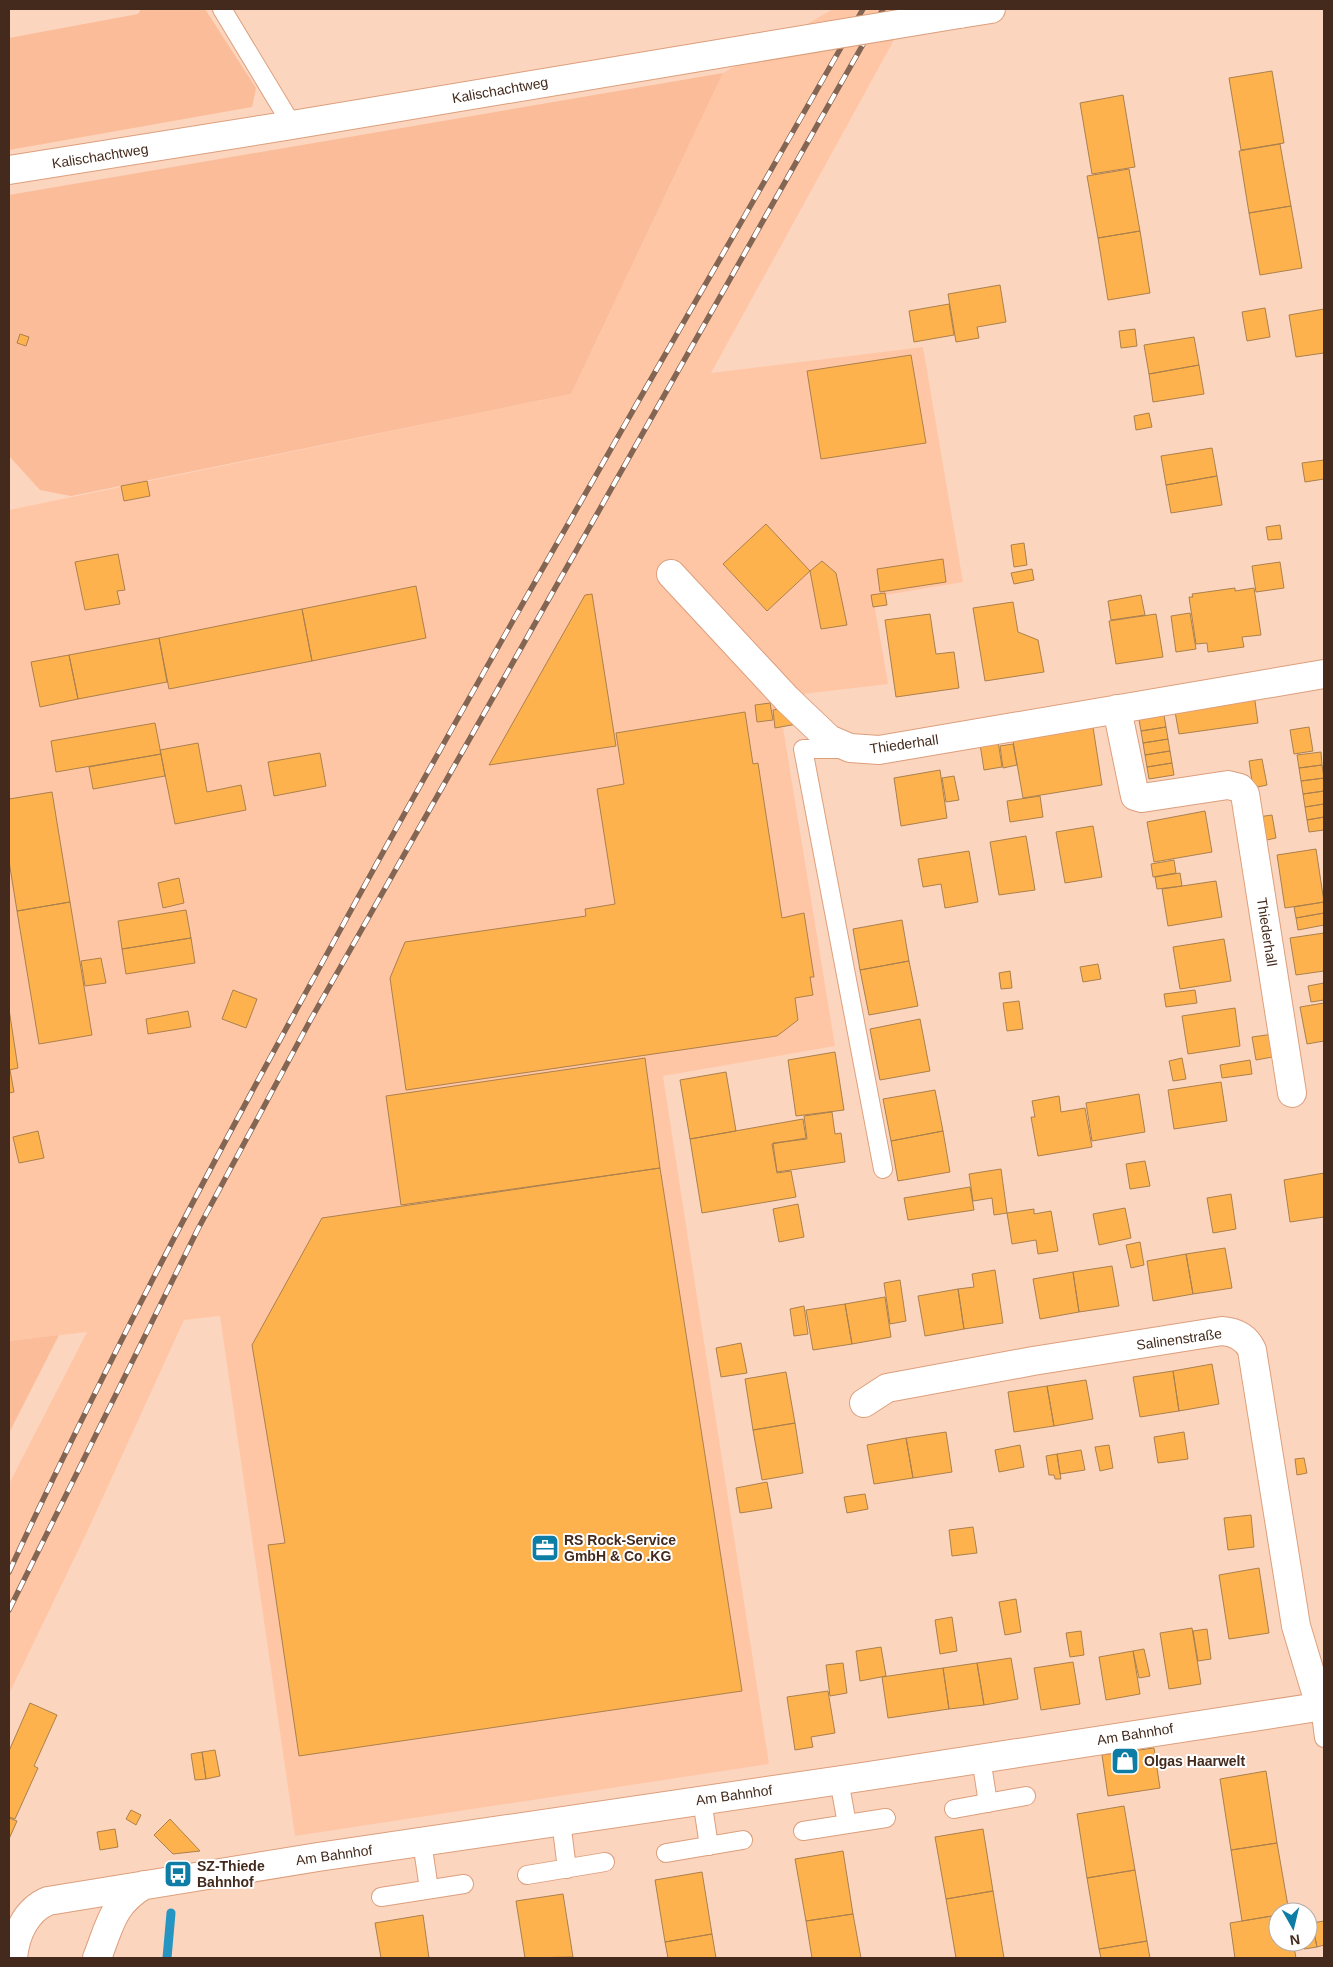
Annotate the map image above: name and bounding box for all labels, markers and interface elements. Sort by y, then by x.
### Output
street label: Kalischachtweg [451,74,549,106]
street label: Kalischachtweg [51,140,149,172]
street label: Thiederhall [869,731,939,757]
street label: Thiederhall [1254,897,1280,967]
street label: Salinenstraße [1135,1325,1223,1353]
place label: RS Rock-Service GmbH & Co .KG [564,1532,676,1564]
office icon: RS Rock-Service GmbH & Co .KG [530,1533,560,1563]
street label: Am Bahnhof [1096,1720,1174,1748]
shop icon: Olgas Haarwelt [1110,1746,1140,1776]
place label: Olgas Haarwelt [1144,1753,1245,1769]
street label: Am Bahnhof [695,1782,773,1808]
street label: Am Bahnhof [295,1842,373,1868]
place label: SZ-Thiede Bahnhof [197,1858,265,1890]
bus stop icon: SZ-Thiede Bahnhof [163,1859,193,1889]
north arrow [1268,1902,1318,1952]
text: N [1289,1931,1301,1949]

